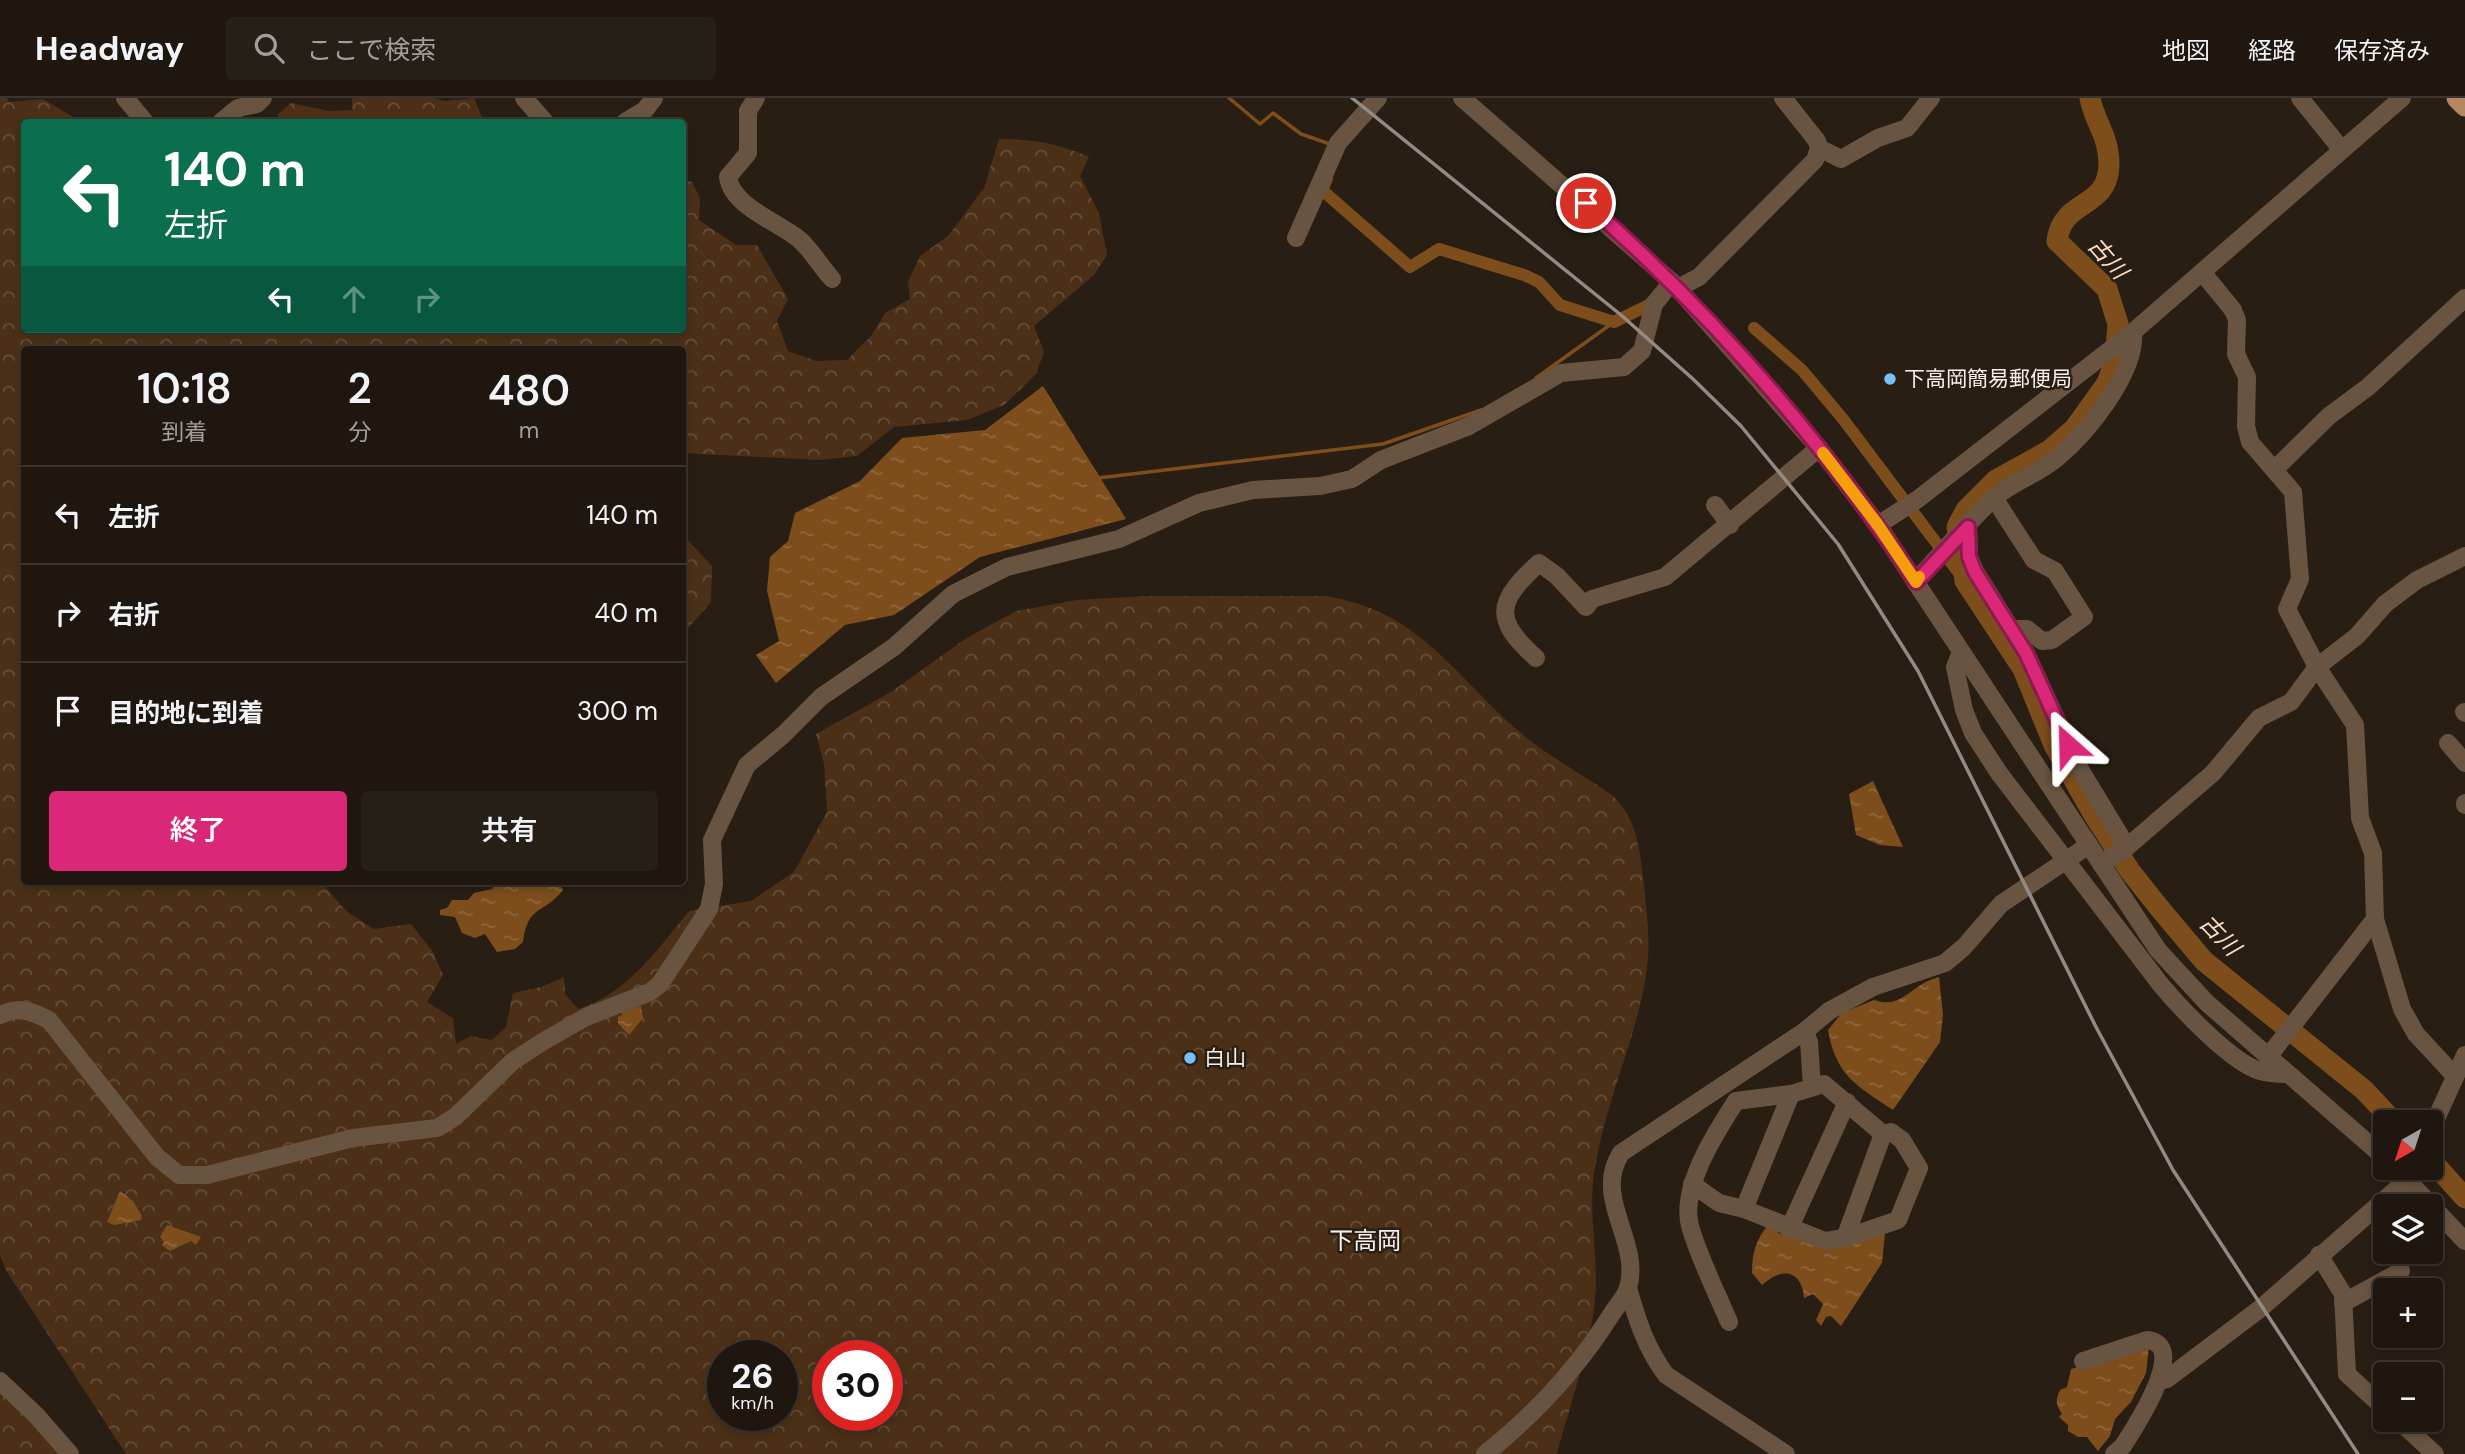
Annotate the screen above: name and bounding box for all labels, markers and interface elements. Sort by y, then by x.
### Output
search box [226,17,716,80]
text: Headway [35,27,184,70]
icon: search [250,29,288,67]
text: ここで検索 [306,33,436,67]
text: 地図 [2162,35,2210,66]
text: 経路 [2248,35,2296,66]
text: 保存済み [2334,35,2430,66]
text: 140 m [164,137,306,201]
icon: left [49,147,140,238]
pin [1556,173,1616,233]
icon: arrive [1567,184,1605,222]
text: 左折 [164,204,228,246]
water label: 古川 [2082,231,2136,287]
icon: left [262,280,300,318]
icon: ahead [335,280,373,318]
icon: right [408,280,446,318]
text: 10:18 [137,361,232,416]
text: 2 [348,361,372,416]
text: 480 [488,363,570,418]
place label: 下高岡簡易郵便局 [1904,365,2072,393]
marker: 下高岡簡易郵便局 [1882,371,1898,387]
text: m [519,415,539,445]
text: 到着 [161,417,207,447]
text: 分 [348,417,371,447]
icon: left [49,496,87,534]
text: 140 m [586,498,658,532]
text: 左折 [108,500,160,534]
icon: right [49,594,87,632]
text: 40 m [594,596,658,630]
text: 右折 [108,598,160,632]
icon: arrive [49,692,87,730]
text: 300 m [577,694,658,728]
text: 目的地に到着 [108,696,264,730]
position arrow [2031,708,2105,782]
button: 終了 [49,791,347,871]
button: 共有 [361,791,658,871]
water label: 古川 [2193,908,2249,964]
place label: 白山 [1204,1044,1246,1072]
marker: 白山 [1182,1050,1198,1066]
north arrow [2373,1110,2443,1180]
map controls [2373,1110,2443,1432]
button: layers [2373,1194,2443,1264]
district label: 下高岡 [1329,1225,1401,1256]
button: + [2373,1278,2443,1348]
speed limit sign: 30 [812,1340,903,1431]
text: 26 [731,1353,774,1399]
button: − [2373,1362,2443,1432]
text: km/h [731,1391,774,1415]

